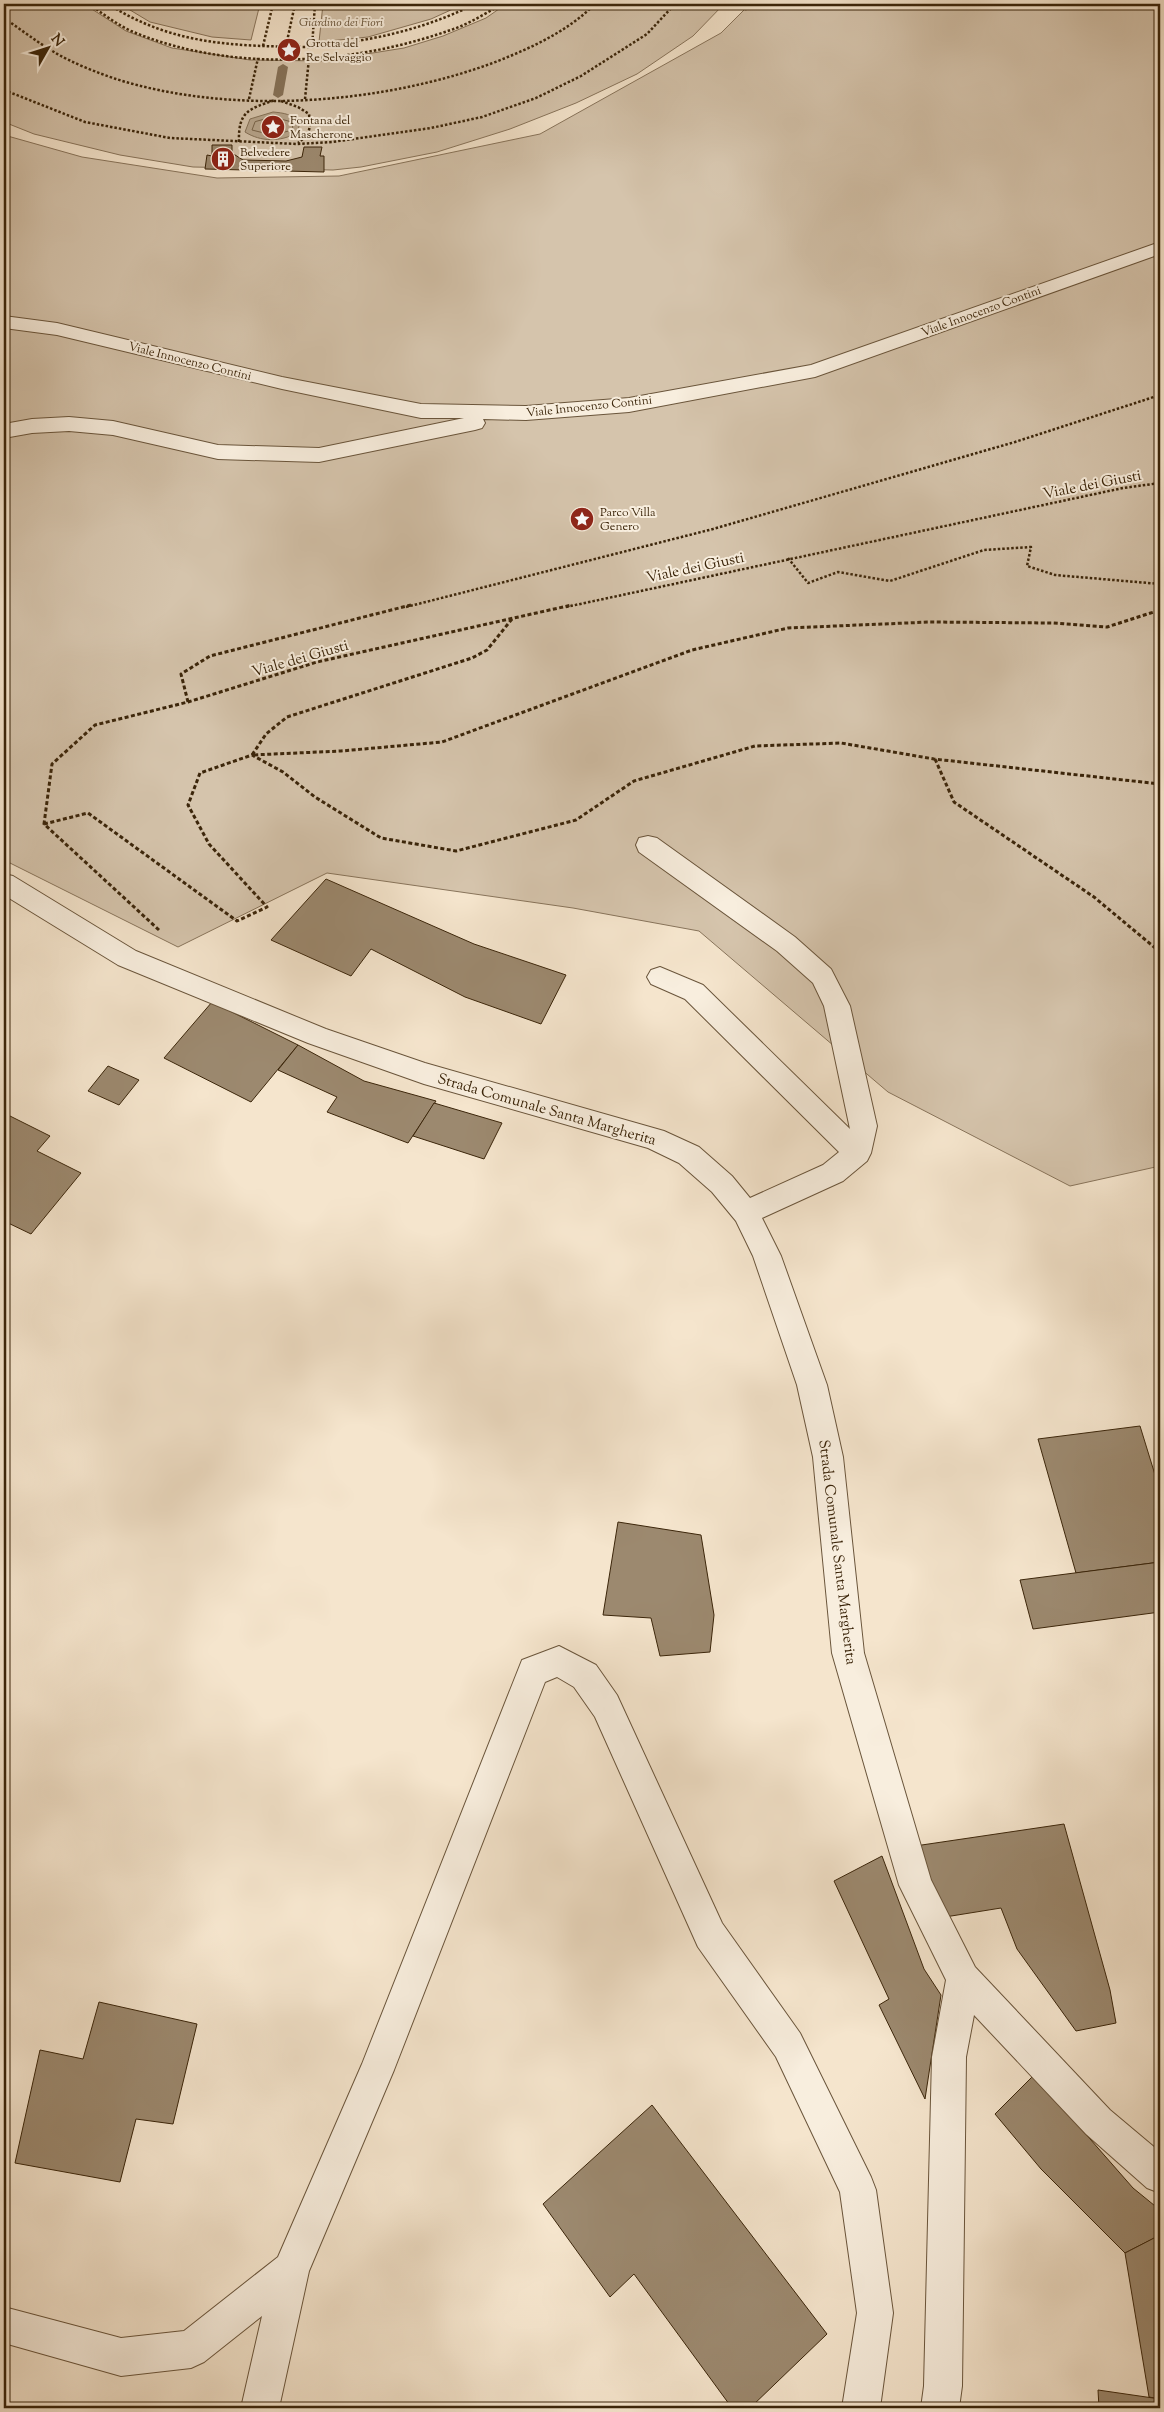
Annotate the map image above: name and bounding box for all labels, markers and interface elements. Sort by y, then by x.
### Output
park label: Giardino dei Fiori [299,14,383,32]
north arrow [22,22,72,72]
text: N [45,30,68,52]
place label: Grotta del Re Selvaggio [306,35,372,67]
place icon: Grotta del Re Selvaggio [276,37,302,63]
place label: Fontana del Mascherone [290,112,353,144]
place icon: Fontana del Mascherone [260,114,286,140]
place label: Belvedere Superiore [240,144,291,176]
building icon: Belvedere Superiore [210,146,236,172]
street label: Viale Innocenzo Contini [919,282,1044,342]
street label: Viale Innocenzo Contini [126,338,254,386]
street label: Viale Innocenzo Contini [525,391,654,423]
street label: Viale dei Giusti [1041,466,1143,505]
place label: Parco Villa Genero [600,504,656,536]
place icon: Parco Villa Genero [569,506,595,532]
street label: Viale dei Giusti [644,548,746,589]
street label: Viale dei Giusti [250,636,351,683]
street label: Strada Comunale Santa Margherita [435,1069,658,1152]
street label: Strada Comunale Santa Margherita [812,1438,861,1666]

